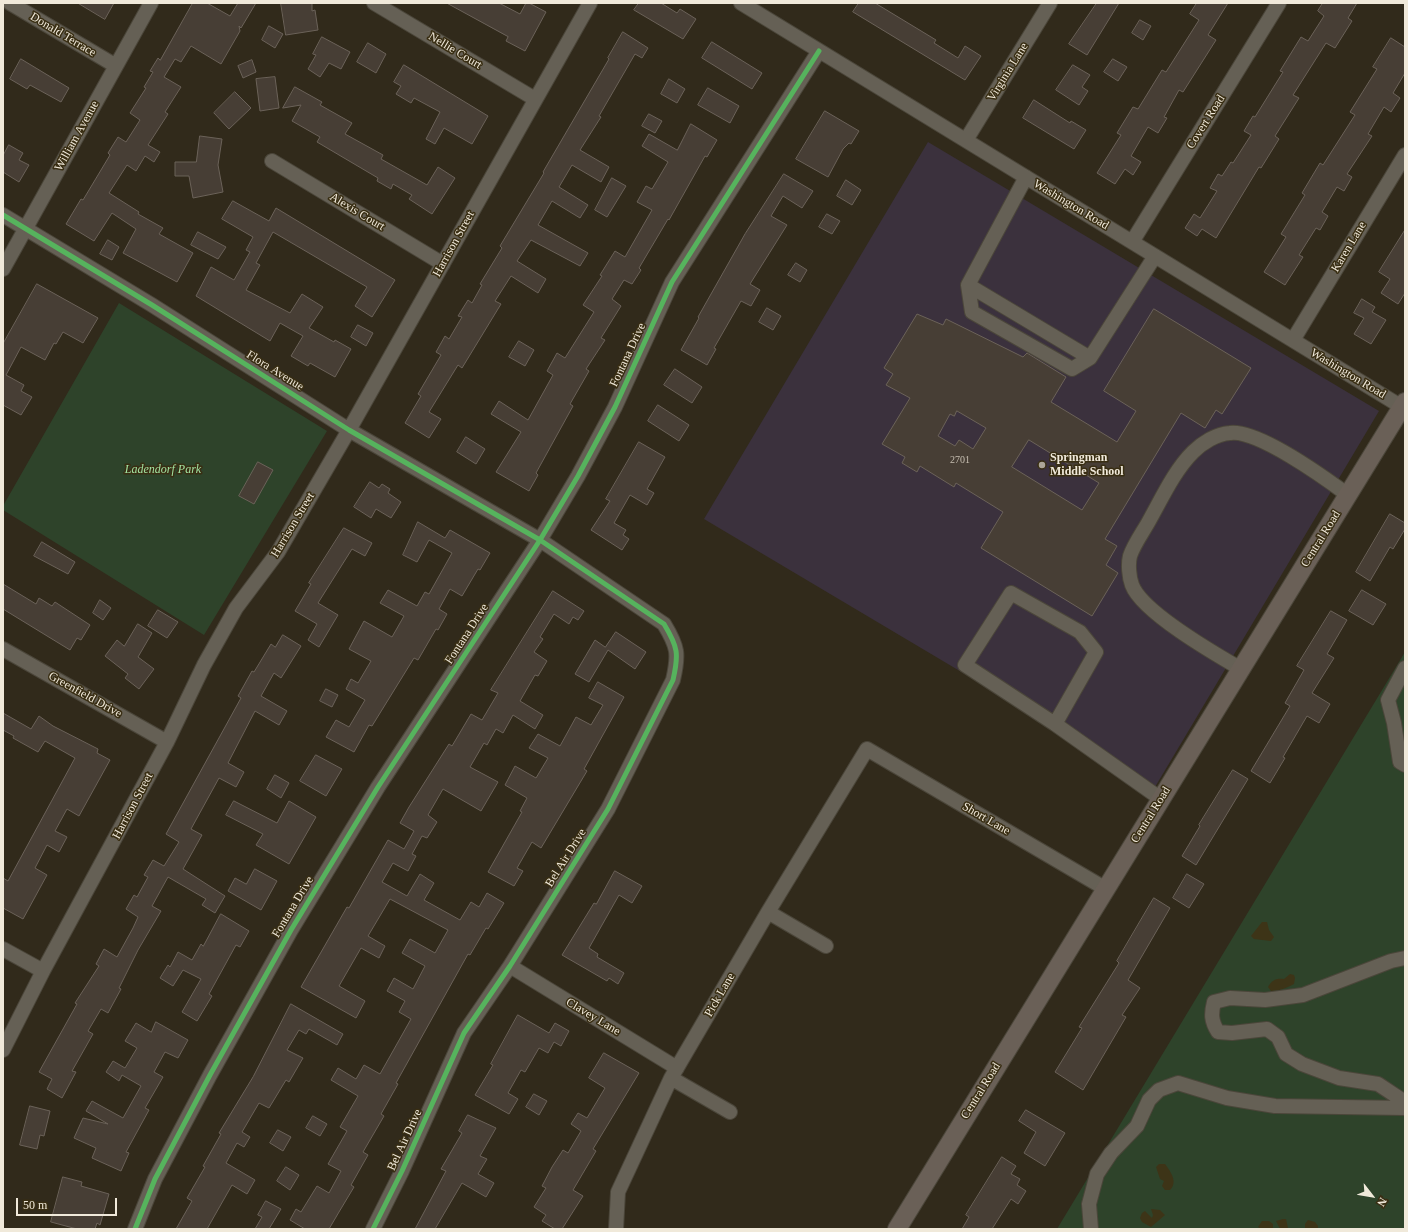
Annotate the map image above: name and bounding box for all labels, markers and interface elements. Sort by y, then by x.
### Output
street label: Donald Terrace [28,10,98,60]
street label: Nellie Court [426,29,484,73]
street label: Virginia Lane [984,40,1032,104]
street label: Covert Road [1184,92,1228,152]
street label: William Avenue [52,98,102,174]
street label: Washington Road [1031,177,1111,233]
street label: Alexis Court [327,190,387,234]
street label: Harrison Street [430,209,478,279]
street label: Karen Lane [1328,219,1370,275]
street label: Fontana Drive [607,321,649,389]
street label: Washington Road [1308,346,1388,402]
street label: Flora Avenue [244,348,306,394]
place label: Springman Middle School [1050,451,1124,479]
house number: 2701 [950,454,970,466]
marker: Springman Middle School [1037,460,1047,470]
park label: Ladendorf Park [125,463,201,477]
street label: Harrison Street [268,490,318,560]
street label: Central Road [1298,508,1344,570]
street label: Fontana Drive [442,601,492,667]
street label: Greenfield Drive [46,669,124,721]
street label: Harrison Street [110,770,156,842]
street label: Central Road [1128,784,1174,846]
street label: Short Lane [959,800,1013,838]
street label: Bel Air Drive [542,826,590,890]
street label: Fontana Drive [269,874,317,940]
street label: Pick Lane [702,970,738,1020]
street label: Clavey Lane [563,995,623,1039]
street label: Central Road [958,1060,1004,1122]
street label: Bel Air Drive [385,1107,425,1173]
north arrow [1352,1176,1392,1216]
scale bar [18,1190,119,1216]
text: N [1375,1196,1389,1209]
text: 50 m [23,1198,47,1212]

